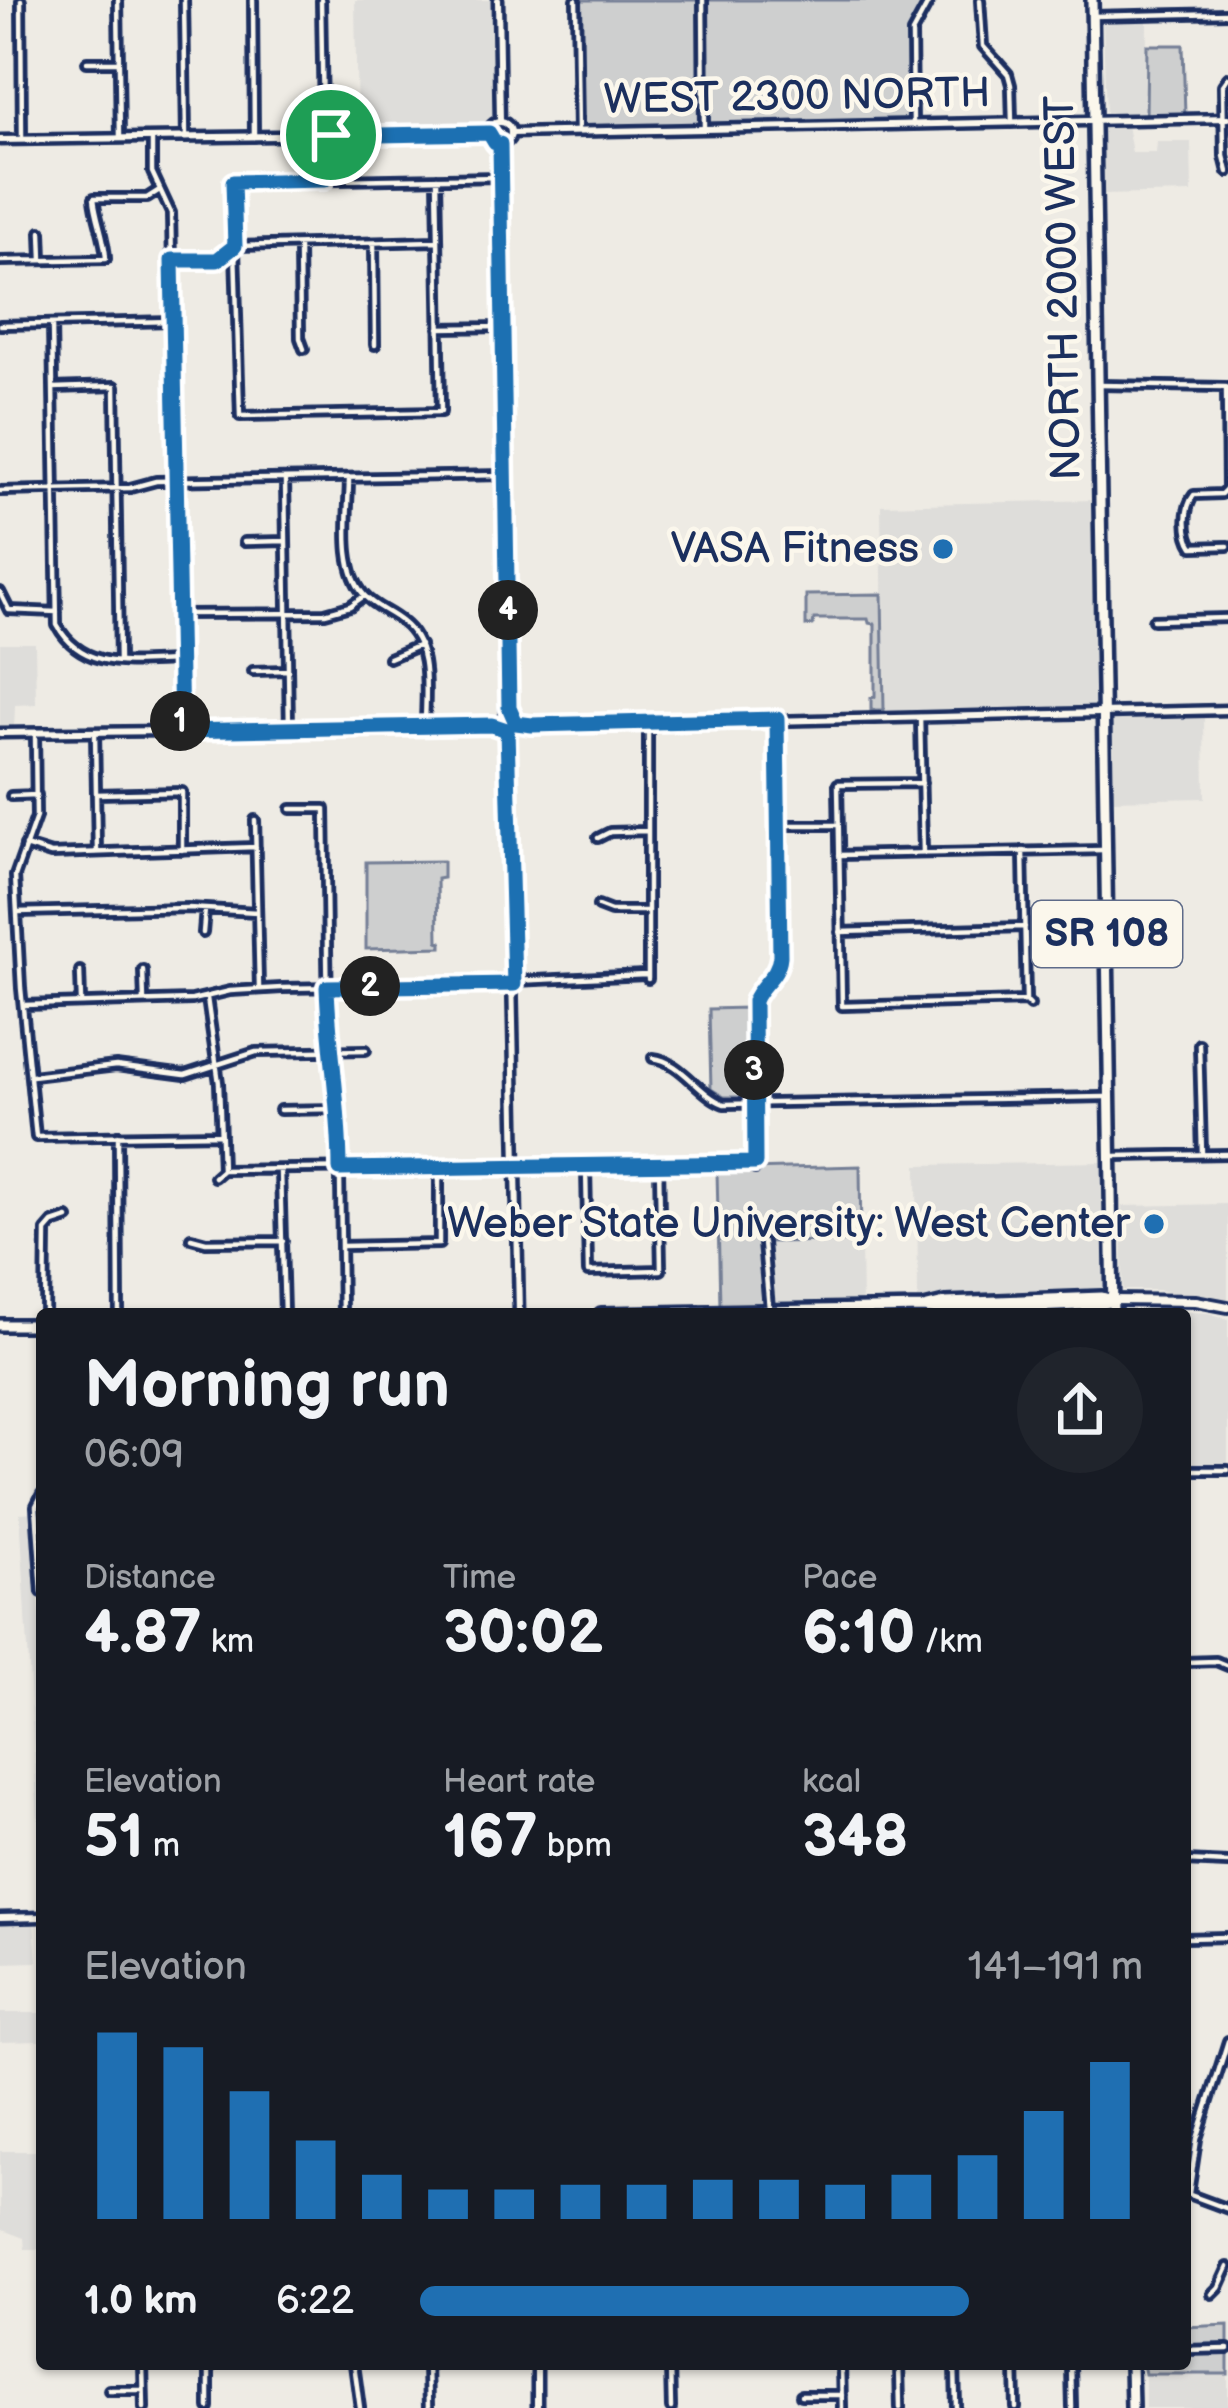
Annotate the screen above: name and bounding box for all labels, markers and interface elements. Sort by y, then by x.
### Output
street label: WEST 2300 NORTH [603,68,991,126]
pin [280,84,382,186]
street label: NORTH 2000 WEST [1035,95,1093,481]
icon: arrive [298,102,364,168]
place label: VASA Fitness [670,524,919,575]
marker: VASA Fitness [930,536,956,562]
pin: 4 [478,580,538,640]
text: 4 [498,590,518,630]
pin: 1 [150,691,210,751]
text: 1 [173,701,187,741]
road number: SR 108 [1032,901,1182,967]
pin: 2 [340,956,400,1016]
text: 2 [360,966,380,1006]
pin: 3 [724,1040,784,1100]
text: 3 [744,1050,764,1090]
place label: Weber State University: West Center [447,1199,1131,1250]
marker: Weber State University: West Center [1141,1211,1167,1237]
text: Morning run [84,1347,450,1426]
button: share [1017,1347,1143,1473]
text: 06:09 [84,1432,184,1479]
text: Distance [84,1558,216,1598]
text: Time [443,1558,516,1598]
text: Pace [802,1558,877,1598]
text: 4.87 [84,1598,202,1670]
text: 30:02 [443,1598,603,1670]
text: 6:10 [802,1598,915,1670]
text: km [202,1622,254,1662]
text: /km [915,1622,983,1662]
text: Elevation [84,1762,222,1802]
text: Heart rate [443,1762,595,1802]
text: kcal [802,1762,861,1802]
text: 51 [84,1802,144,1874]
text: 167 [443,1802,538,1874]
text: 348 [802,1802,908,1874]
text: m [144,1826,180,1866]
text: bpm [538,1826,612,1866]
text: Elevation [84,1944,247,1991]
text: 141–191 m [968,1944,1143,1991]
text: 1.0 km [84,2278,198,2325]
text: 6:22 [276,2278,354,2325]

